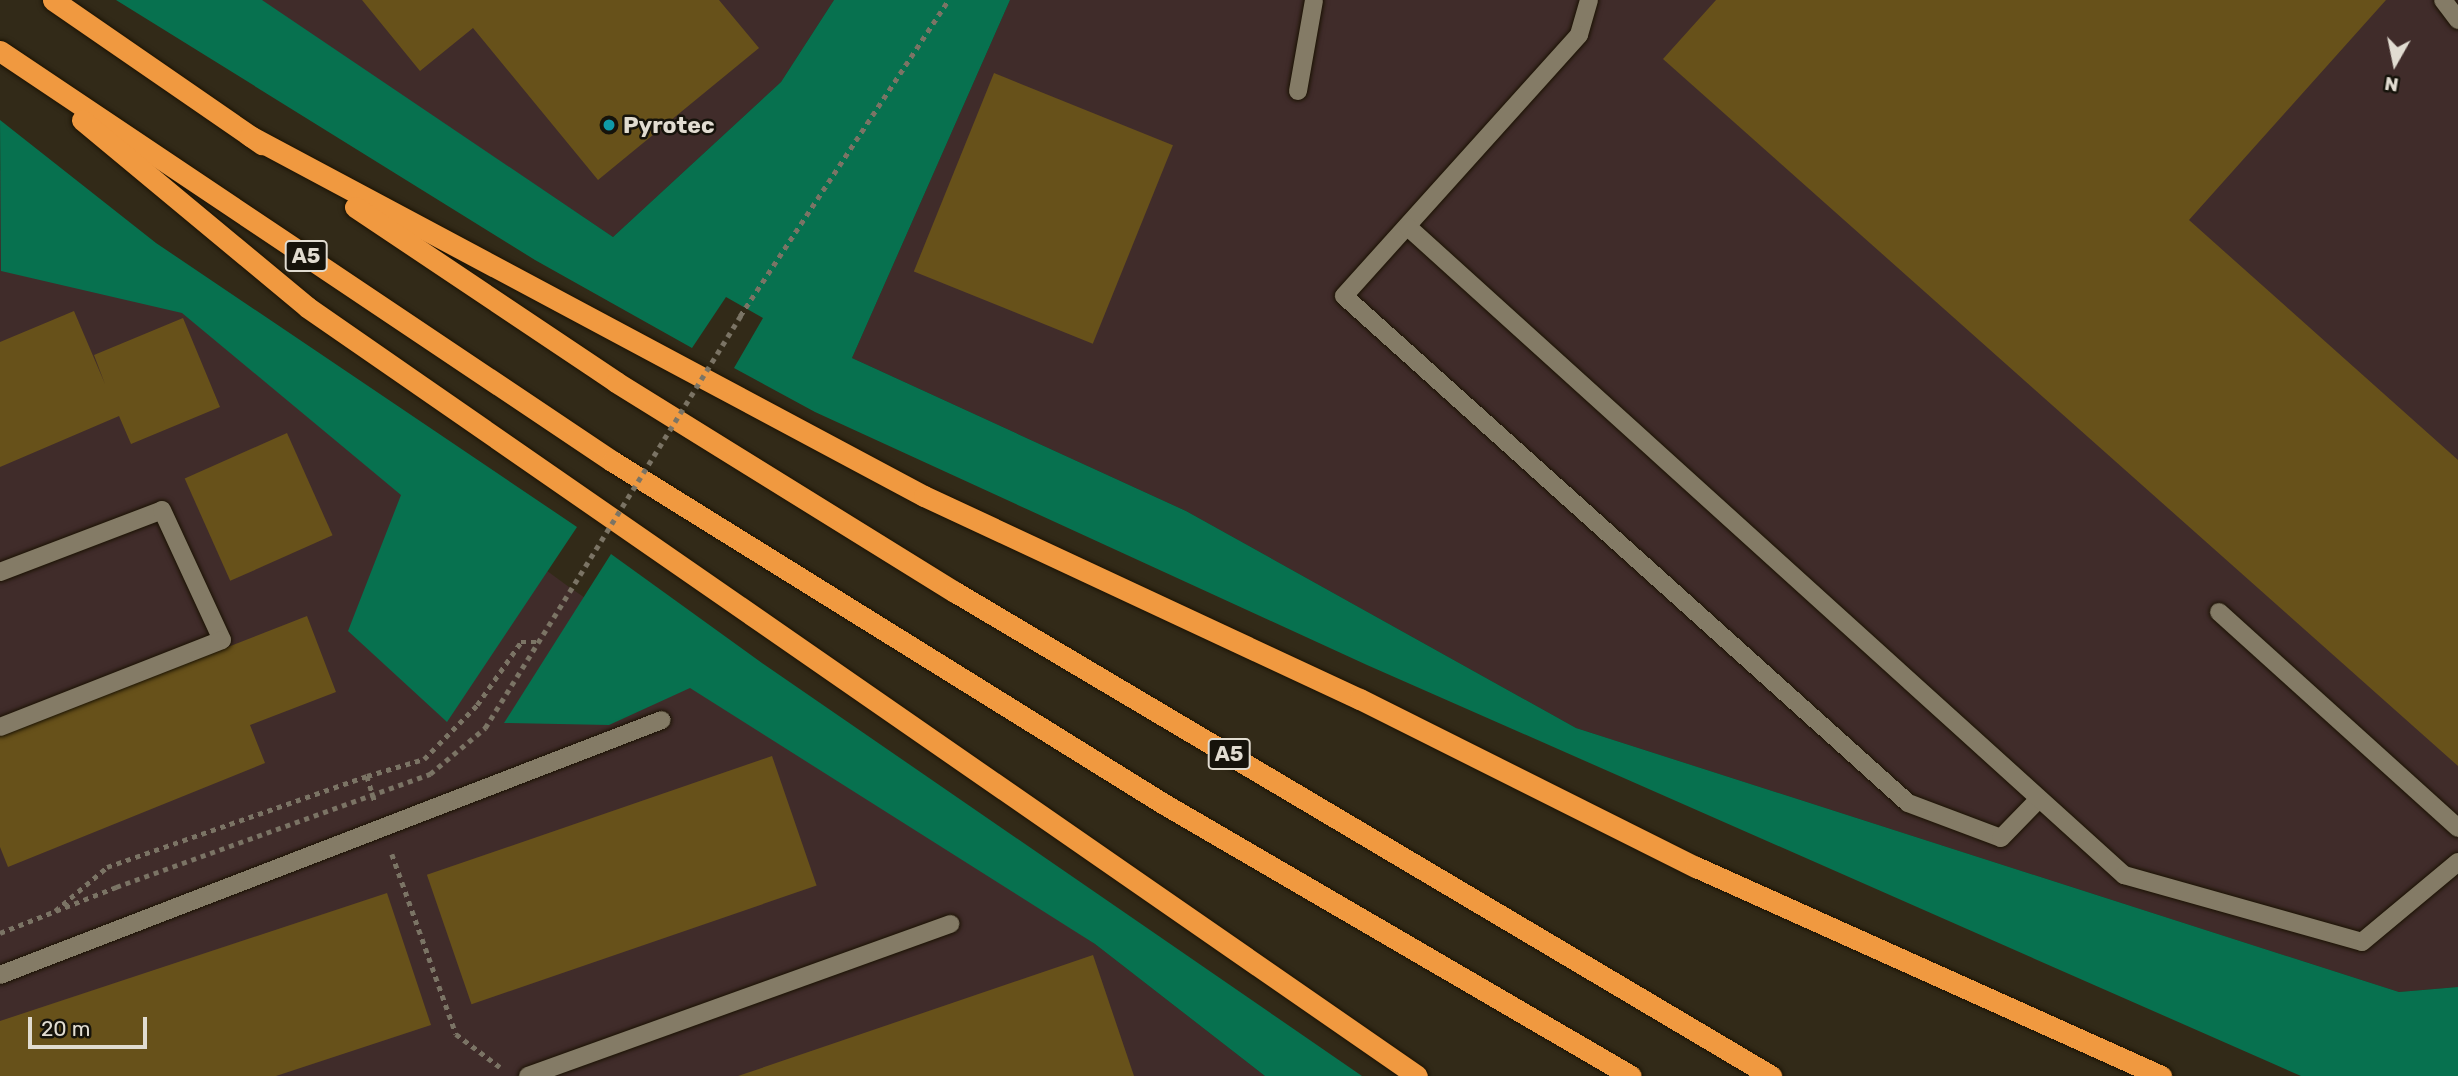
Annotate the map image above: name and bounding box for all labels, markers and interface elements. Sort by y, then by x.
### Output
north arrow [2360,28,2430,98]
text: N [2383,72,2400,97]
place label: Pyrotec [623,111,715,139]
marker: Pyrotec [601,117,617,133]
road number: A5 [283,238,329,274]
road number: A5 [1206,736,1252,772]
scale bar [32,1002,150,1046]
text: 20 m [41,1016,90,1041]

